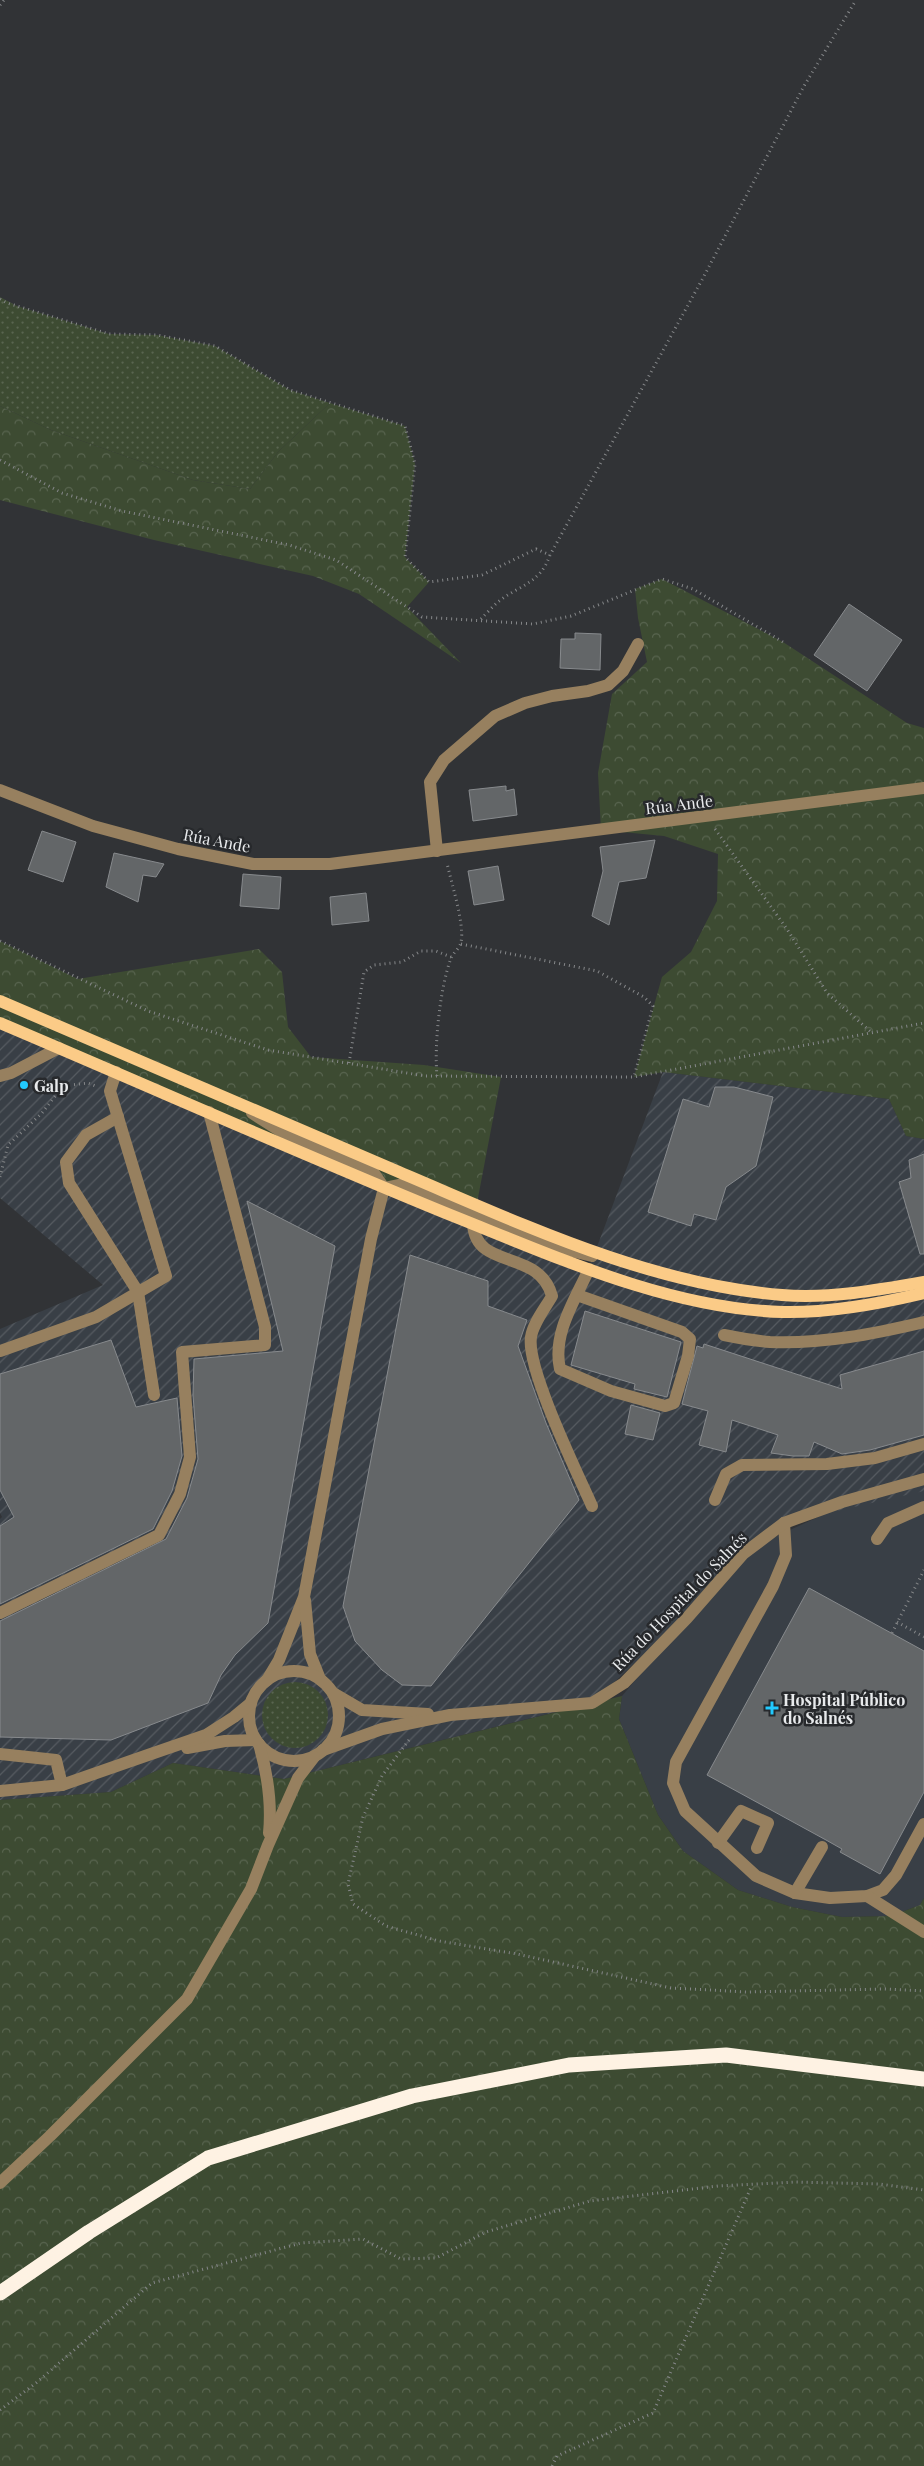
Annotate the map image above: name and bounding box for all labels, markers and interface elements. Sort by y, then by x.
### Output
street label: Rúa Ande [644,789,714,819]
street label: Rúa Ande [182,823,252,857]
place label: Galp [34,1075,69,1096]
marker: Galp [18,1079,30,1091]
street label: Rúa do Hospital do Salnés [607,1527,751,1675]
place label: Hospital Público do Salnés [783,1689,905,1728]
marker: Hospital Público do Salnés [765,1701,779,1715]

